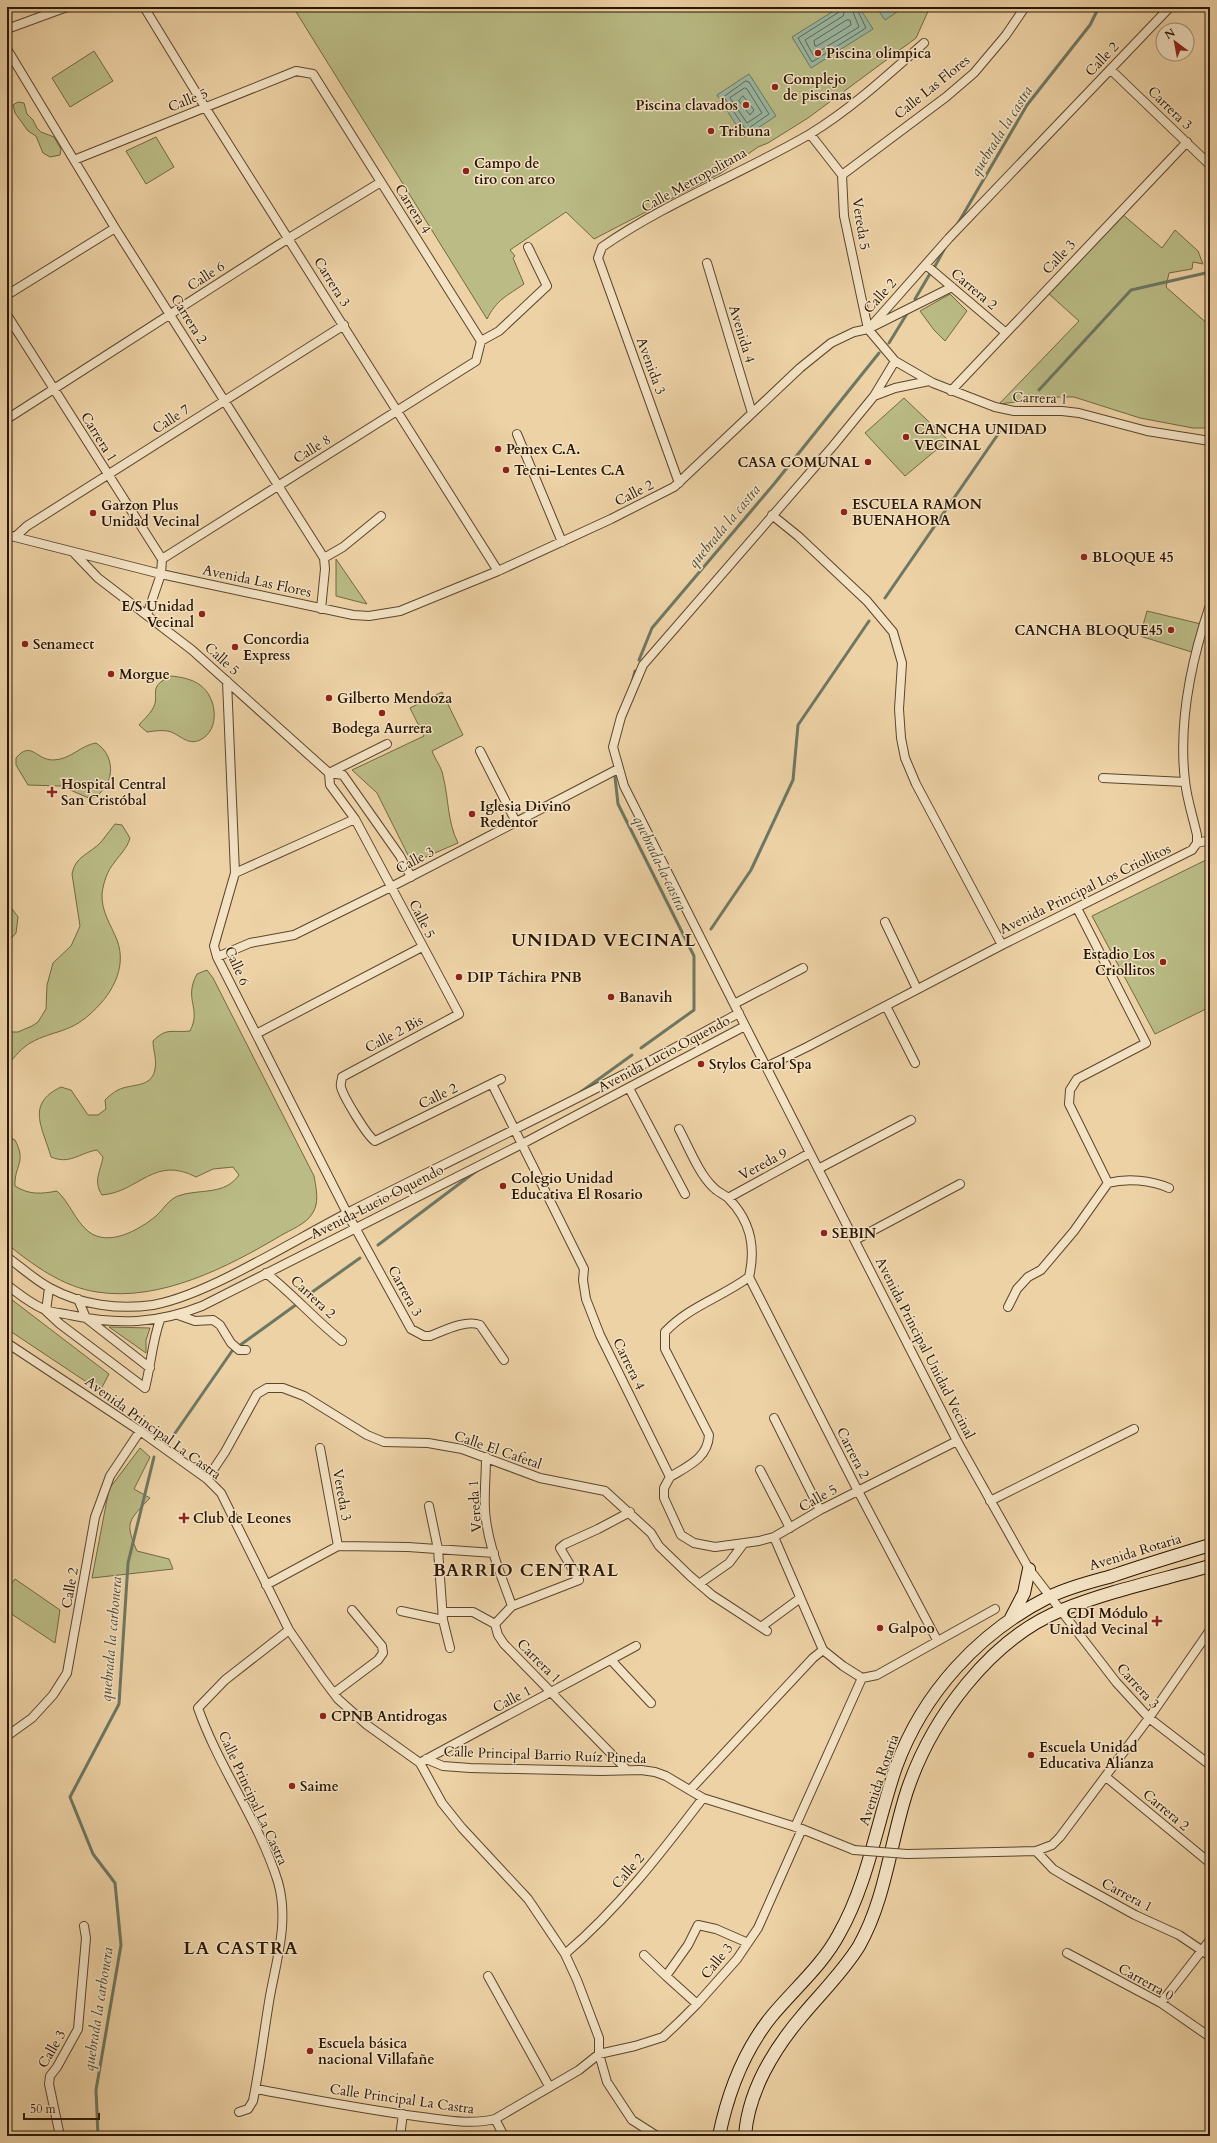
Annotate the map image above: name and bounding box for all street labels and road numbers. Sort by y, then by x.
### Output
street label: Calle 2 [1081,38,1123,80]
street label: Calle Las Flores [890,50,974,123]
street label: Carrera 3 [1143,82,1197,134]
street label: Calle 5 [165,83,211,117]
street label: Calle Metropolitana [638,143,750,217]
street label: Carrera 4 [390,180,436,238]
street label: Vereda 5 [848,197,874,251]
street label: Calle 3 [1038,235,1080,279]
street label: Carrera 3 [309,253,355,311]
street label: Calle 6 [184,257,228,295]
street label: Carrera 2 [947,264,1001,314]
street label: Calle 2 [859,274,901,318]
street label: Carrera 2 [166,290,212,348]
street label: Avenida 4 [724,303,760,365]
street label: Avenida 3 [632,335,670,397]
street label: Carrera 1 [1012,388,1068,408]
street label: Calle 7 [149,400,193,438]
street label: Carrera 1 [76,408,122,466]
street label: Calle 8 [290,430,334,468]
street label: Calle 2 [611,475,657,511]
street label: Avenida Las Flores [201,560,313,602]
street label: Calle 5 [200,638,244,680]
street label: Avenida Principal Los Criollitos [996,839,1174,939]
street label: Calle 3 [392,842,438,878]
street label: Calle 5 [404,896,440,942]
street label: Calle 6 [220,943,254,989]
street label: Calle 2 Bis [362,1011,427,1057]
street label: Avenida Lucio Oquendo [595,1011,734,1097]
street label: Calle 2 [415,1078,461,1114]
street label: Vereda 9 [735,1143,791,1185]
street label: Avenida Lucio Oquendo [307,1160,447,1244]
street label: Avenida Principal Unidad Vecinal [871,1254,979,1442]
street label: Carrera 3 [383,1262,427,1320]
street label: Carrera 2 [286,1271,340,1323]
street label: Carrera 4 [608,1335,650,1393]
street label: Avenida Principal La Castra [81,1372,225,1484]
street label: Carrera 2 [832,1424,874,1482]
street label: Calle El Cafetal [452,1426,545,1474]
street label: Vereda 3 [328,1467,356,1523]
street label: Vereda 1 [464,1479,486,1533]
street label: Calle 5 [795,1480,841,1516]
street label: Avenida Rotaria [1087,1529,1183,1575]
street label: Calle 2 [57,1566,83,1610]
street label: Carrera 1 [513,1635,565,1687]
street label: Carrera 3 [1112,1659,1164,1713]
street label: Calle 1 [489,1681,535,1717]
street label: Calle Principal La Castra [214,1728,292,1868]
street label: Avenida Rotaria [854,1732,904,1828]
street label: Calle Principal Barrio Ruíz Pineda [443,1742,647,1768]
street label: Carrera 2 [1139,1785,1193,1835]
street label: Calle 2 [607,1849,649,1893]
street label: Carrera 1 [1098,1874,1156,1916]
street label: Calle 3 [696,1939,738,1983]
street label: Carrerra 0 [1115,1959,1177,2005]
street label: Calle 3 [33,2026,71,2072]
street label: Calle Principal La Castra [329,2079,475,2119]

